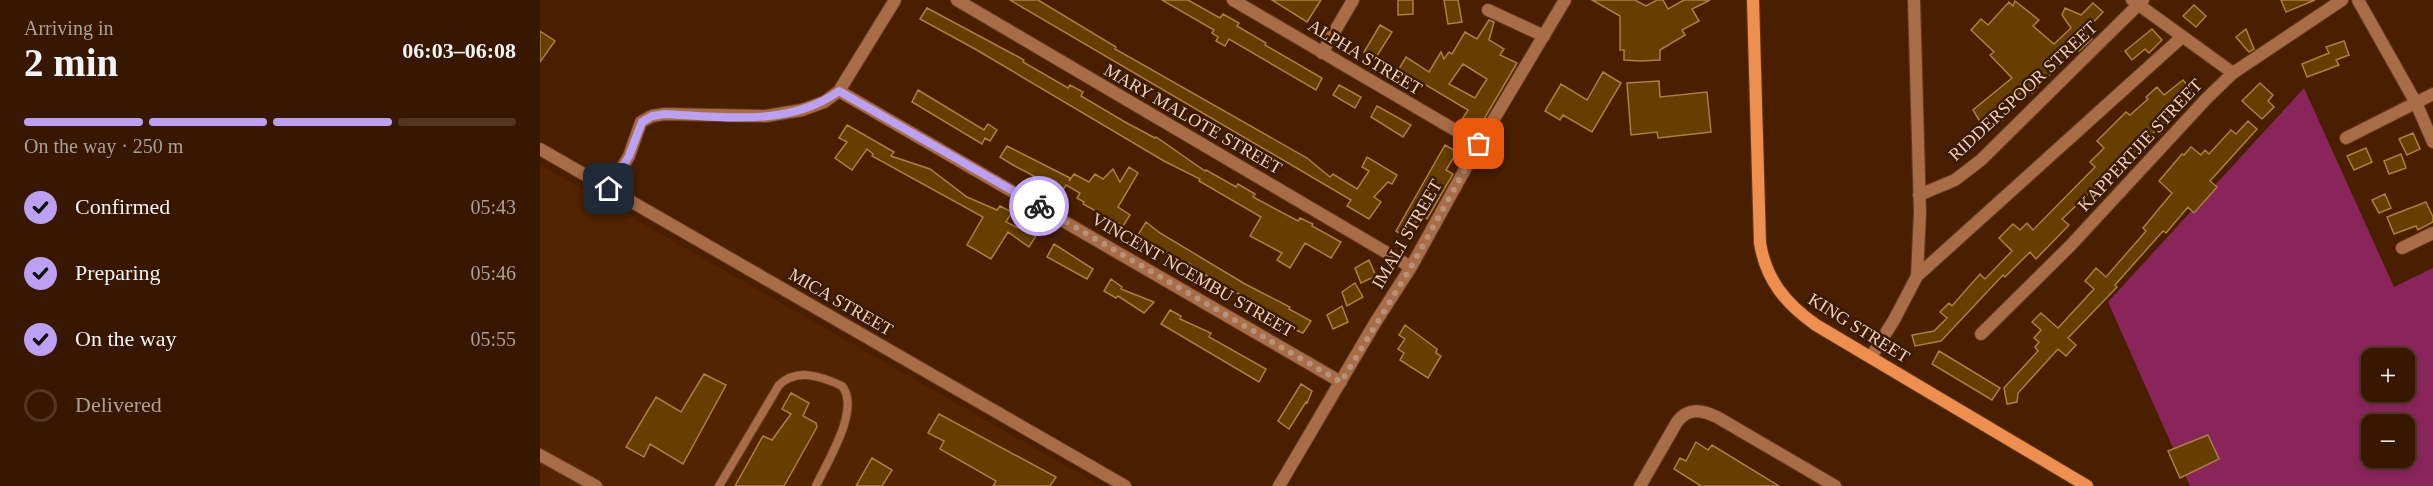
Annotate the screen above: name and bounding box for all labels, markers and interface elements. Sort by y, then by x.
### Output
street label: ALPHA STREET [1304,15,1426,99]
text: Arriving in [24,17,113,39]
street label: RIDDERSPOOR STREET [1945,17,2101,165]
text: 06:03–06:08 [402,38,516,63]
text: 2 min [24,41,118,84]
street label: MARY MALOTE STREET [1100,60,1286,178]
street label: KAPPERTJIE STREET [2074,75,2206,215]
pin [1453,118,1504,169]
icon: bag [1462,127,1495,160]
text: On the way · 250 m [24,135,183,157]
pin [583,163,634,214]
icon: home [592,172,625,205]
courier [1009,176,1069,236]
street label: IMALI STREET [1368,176,1446,292]
icon: bike [1023,190,1056,223]
icon: check [24,191,57,224]
text: Confirmed [75,194,170,219]
text: 05:43 [470,196,516,218]
street label: VINCENT NCEMBU STREET [1088,209,1298,341]
icon: check [24,257,57,290]
text: Preparing [75,260,161,285]
text: 05:46 [470,262,516,284]
street label: MICA STREET [786,264,896,340]
street label: KING STREET [1805,289,1913,367]
icon: check [24,323,57,356]
text: On the way [75,326,176,351]
text: 05:55 [470,328,516,350]
map controls [2361,348,2415,468]
button: + [2361,348,2415,402]
text: Delivered [75,392,162,417]
button: − [2361,414,2415,468]

